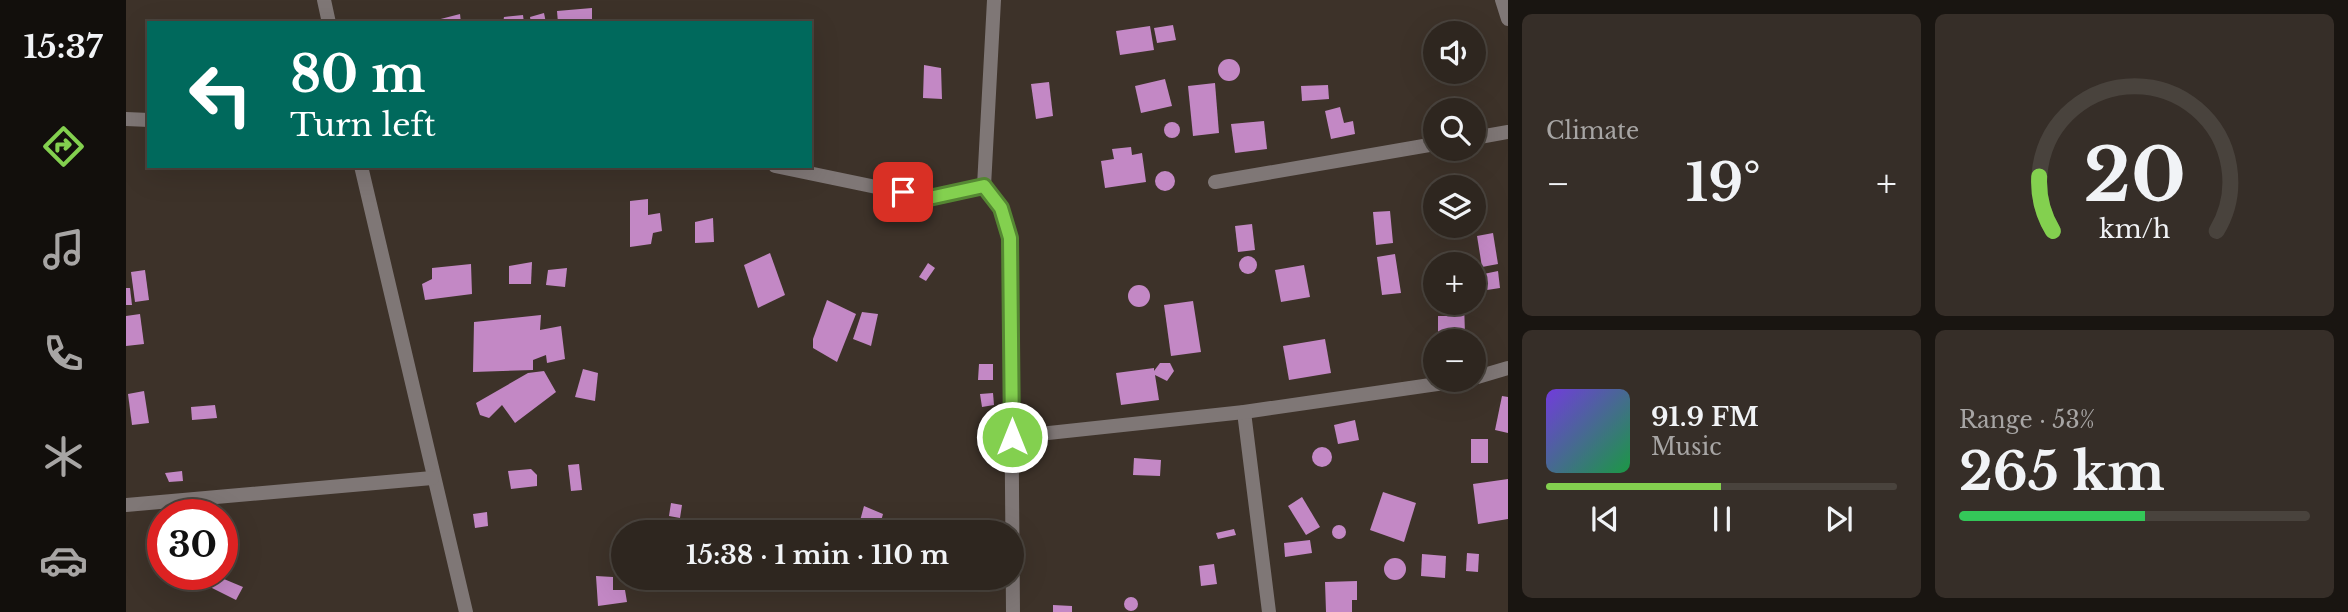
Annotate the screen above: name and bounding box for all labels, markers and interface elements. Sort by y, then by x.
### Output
map controls [1423,21,1486,392]
button: sound [1423,21,1486,84]
text: 15:37 [24,27,102,67]
text: 80 m [290,44,425,105]
icon: left [175,49,266,140]
button: search [1423,98,1486,161]
text: Turn left [290,105,436,145]
text: Climate [1546,117,1639,145]
icon: directions [39,122,88,171]
text: 20 [2083,130,2186,221]
text: 19° [1686,151,1761,215]
text: − [1546,160,1570,207]
text: + [1876,160,1897,207]
pin [873,162,933,222]
icon: arrive [884,173,922,211]
button: layers [1423,175,1486,238]
text: km/h [2099,214,2170,245]
icon: music [39,225,88,274]
button: + [1423,252,1486,315]
icon: phone [39,329,88,378]
button: − [1423,329,1486,392]
position arrow [975,400,1049,474]
text: 91.9 FM [1651,401,1759,433]
text: Range · 53% [1959,406,2095,434]
icon: climate [39,432,88,481]
text: Music [1651,433,1722,461]
text: 265 km [1959,440,2165,504]
speed limit sign: 30 [147,499,238,590]
icon: previous [1586,500,1624,538]
icon: pause [1703,500,1741,538]
icon: next [1820,500,1858,538]
icon: car [39,536,88,585]
text: 15:38 · 1 min · 110 m [686,539,949,571]

